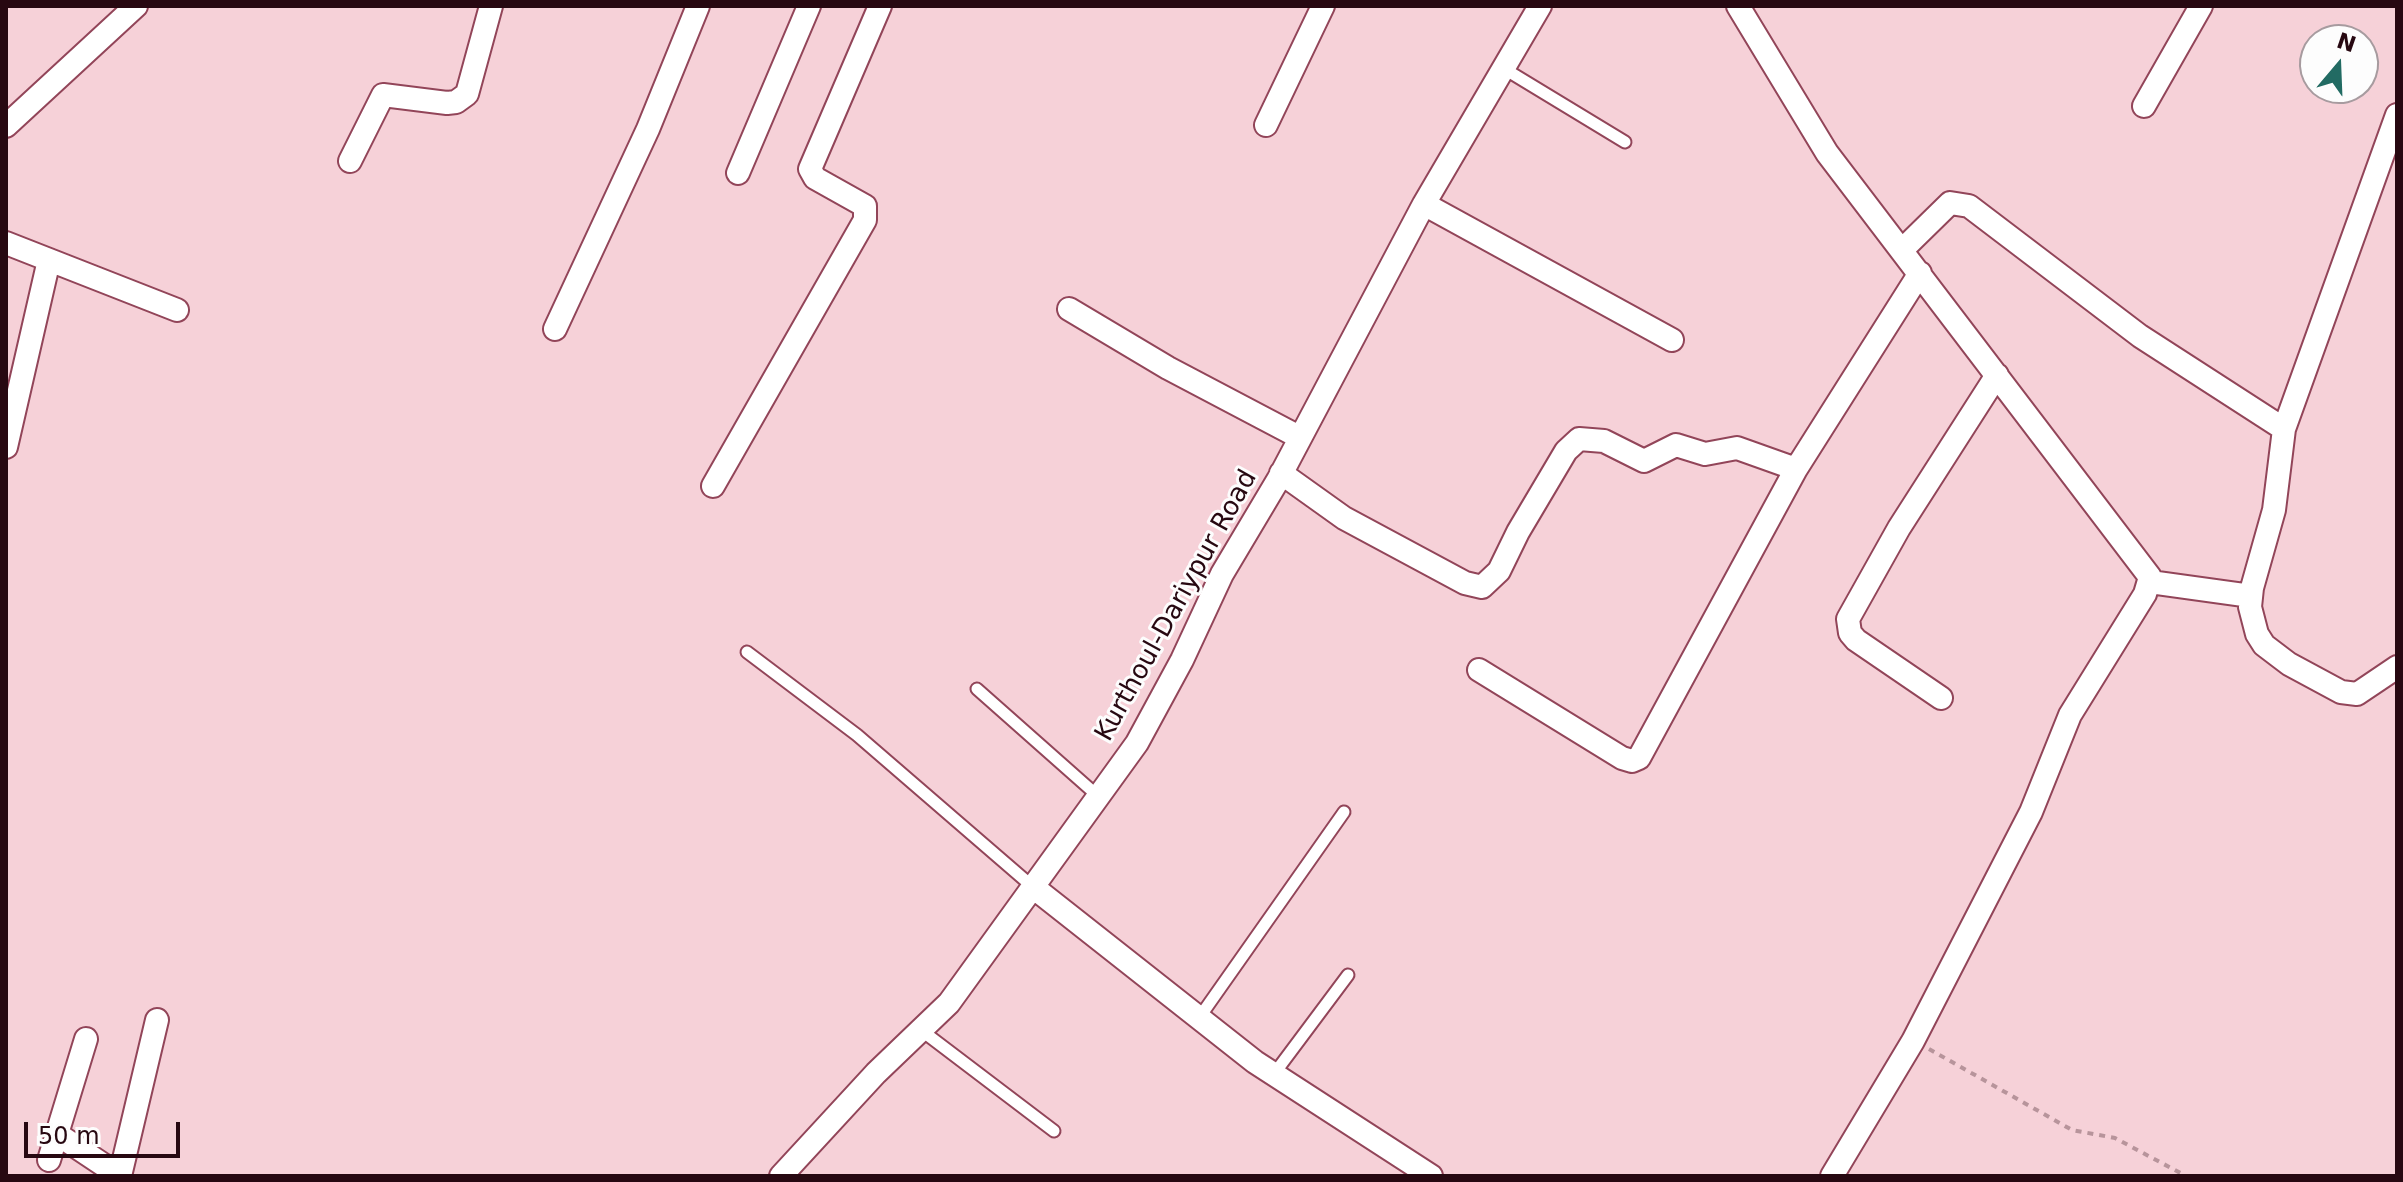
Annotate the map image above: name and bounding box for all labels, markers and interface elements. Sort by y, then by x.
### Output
north arrow [2299,24,2379,104]
text: N [2334,28,2359,58]
street label: Kurthoul-Dariypur Road [1089,465,1265,747]
scale bar [28,1106,184,1156]
text: 50 m [38,1122,100,1150]

